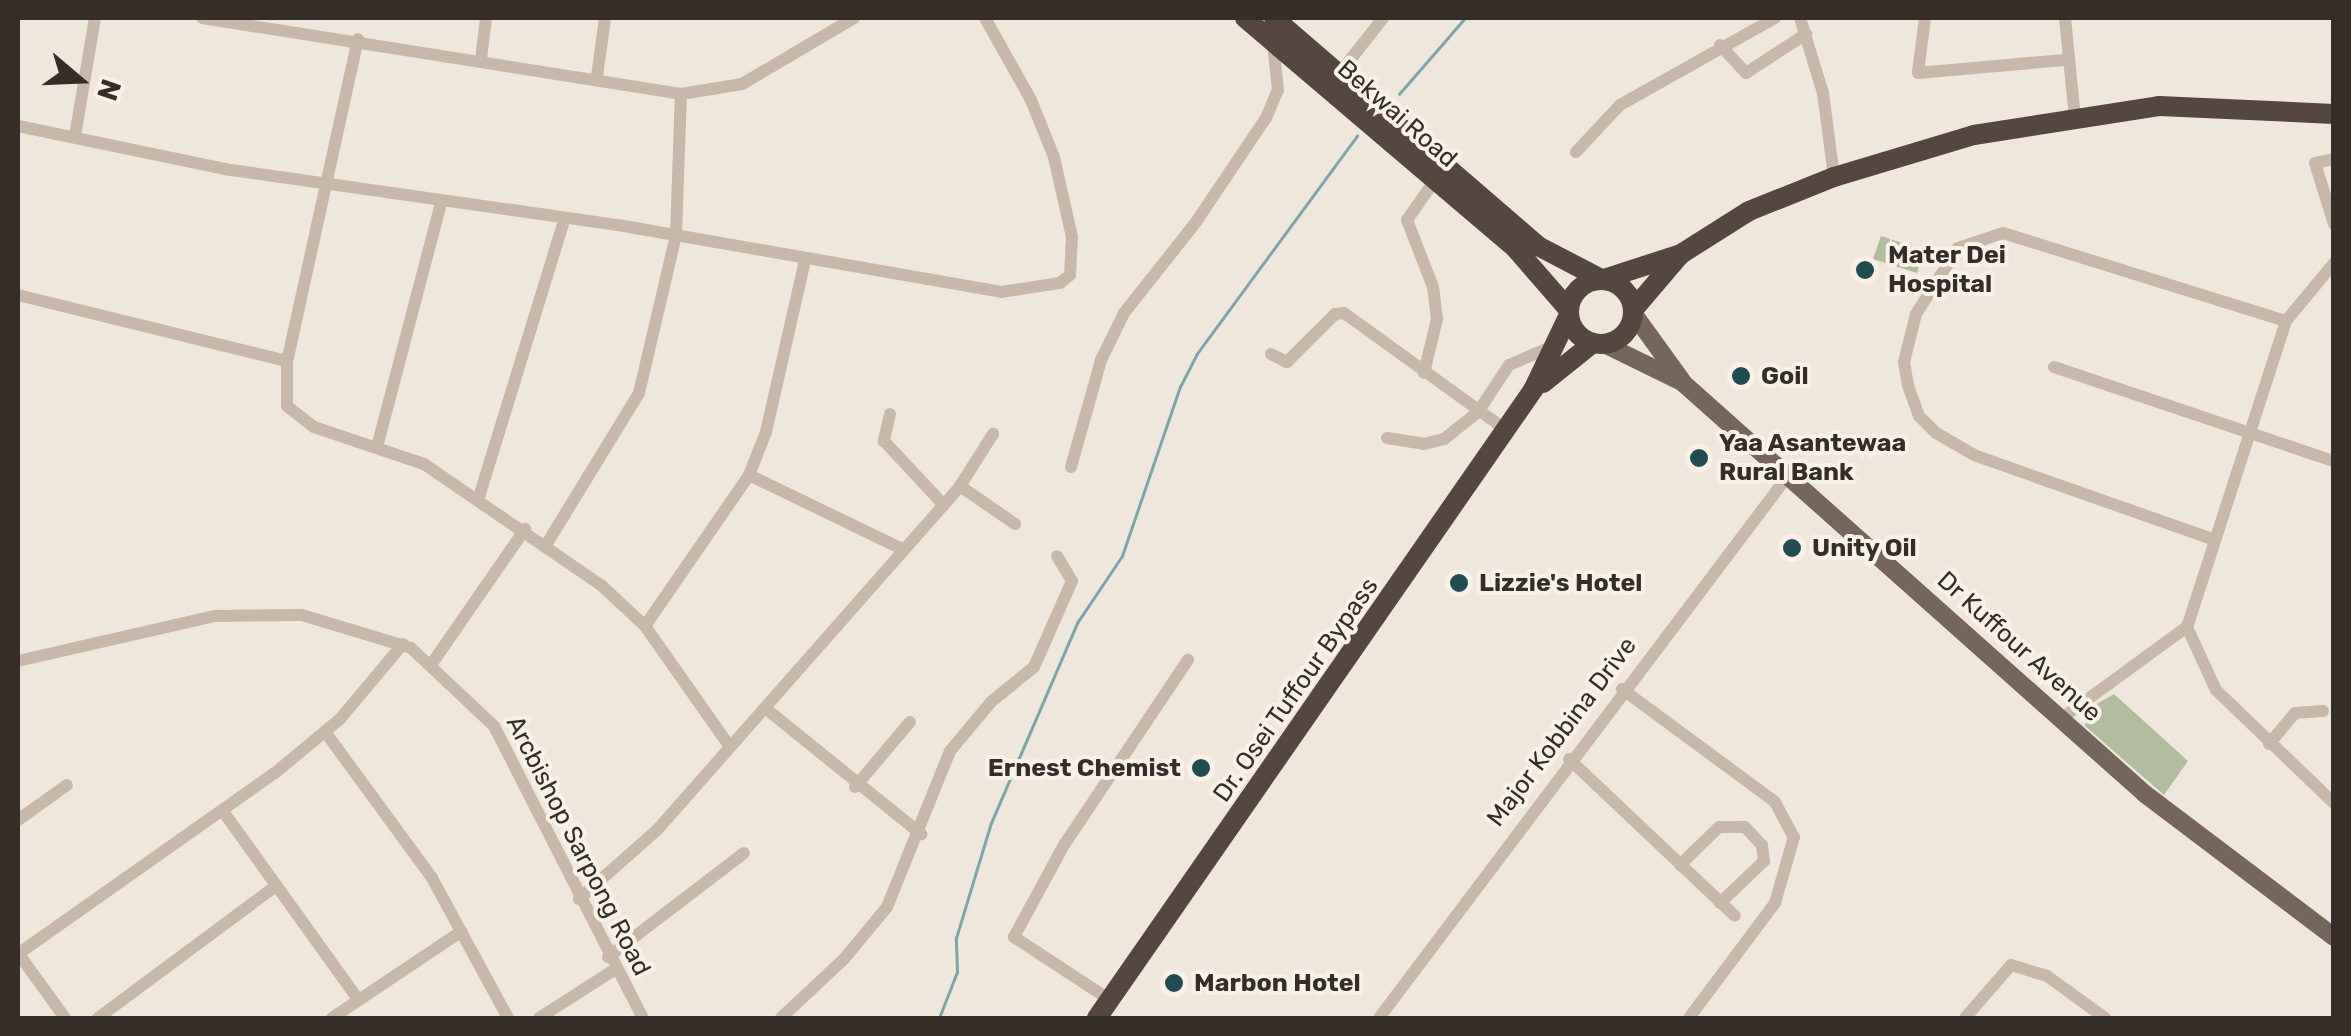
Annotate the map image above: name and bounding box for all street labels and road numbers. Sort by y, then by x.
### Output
street label: Bekwai Road [1331,54,1463,174]
street label: Dr Kuffour Avenue [1930,565,2108,729]
street label: Dr. Osei Tuffour Bypass [1207,572,1385,808]
street label: Major Kobbina Drive [1481,631,1643,833]
street label: Arcbishop Sarpong Road [499,711,657,981]

